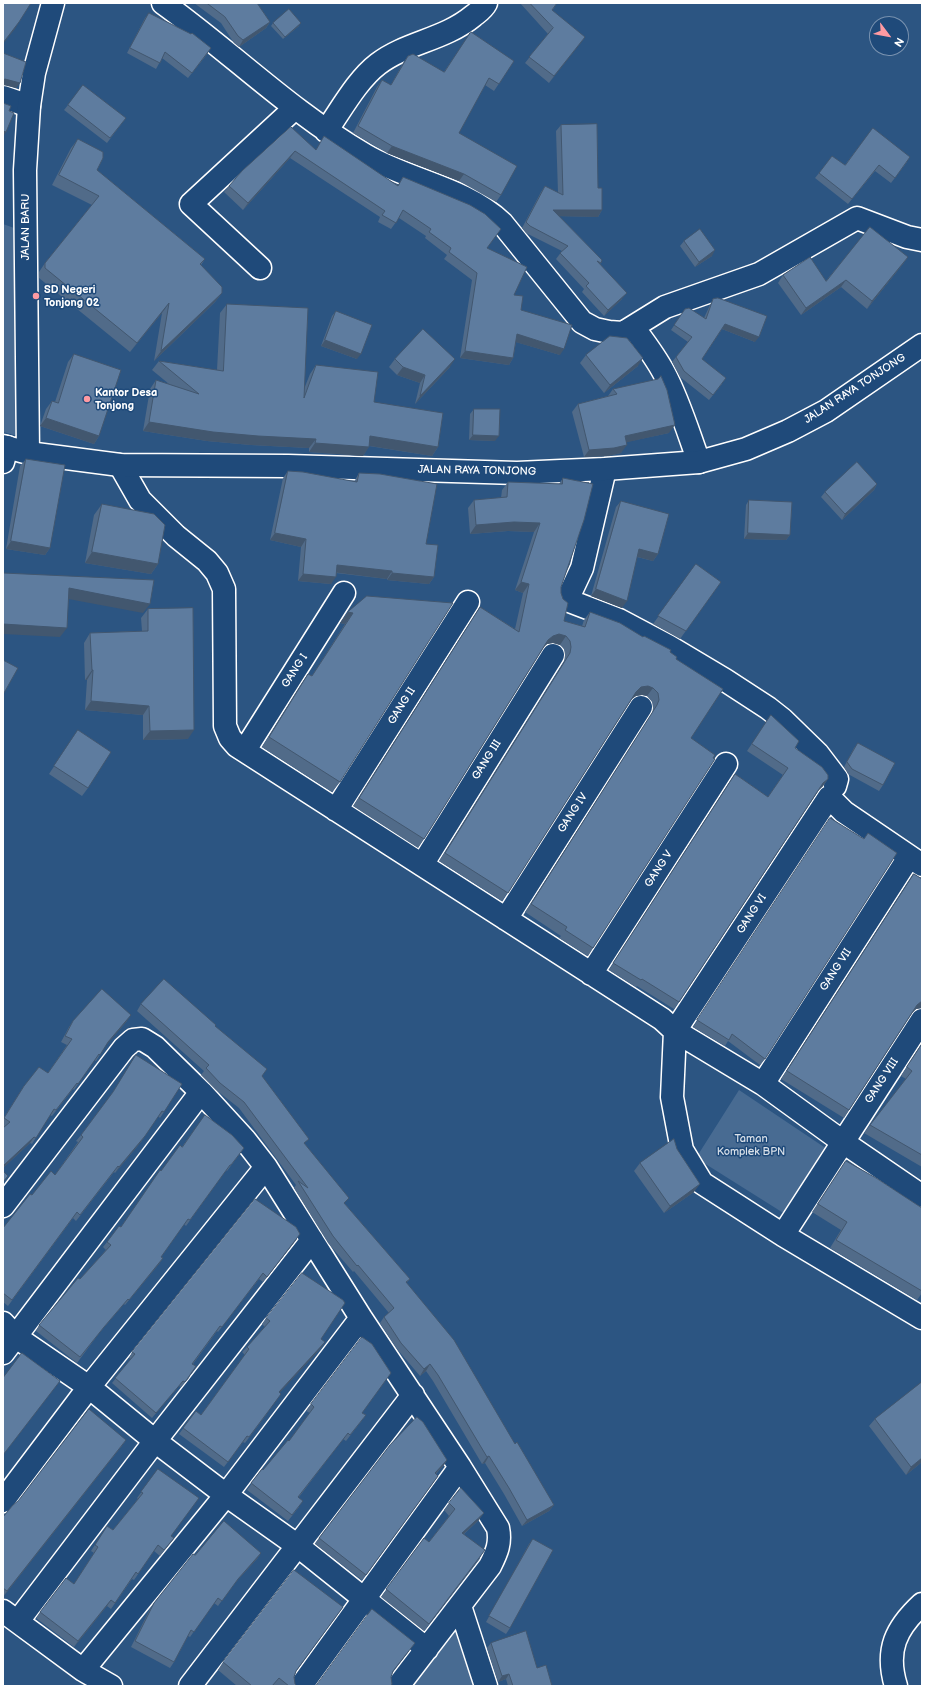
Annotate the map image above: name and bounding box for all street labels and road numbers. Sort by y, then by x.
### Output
street label: JALAN BARU [19,194,33,260]
street label: JALAN RAYA TONJONG [802,351,908,427]
street label: JALAN RAYA TONJONG [418,463,536,479]
street label: GANG I [279,652,311,690]
street label: GANG II [386,685,418,727]
street label: GANG III [470,738,504,782]
street label: GANG IV [555,791,591,835]
street label: GANG V [642,848,676,890]
street label: GANG VI [734,892,770,936]
street label: GANG VII [817,946,855,994]
street label: GANG VIII [862,1056,902,1106]

